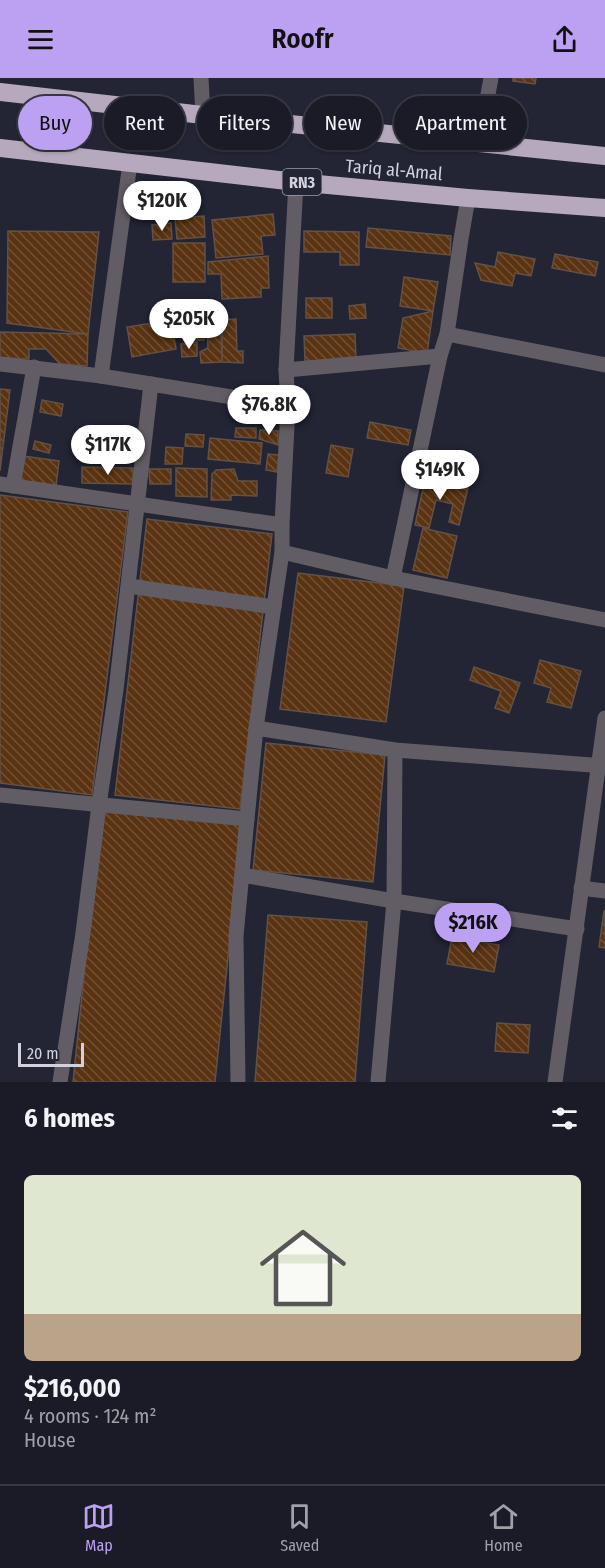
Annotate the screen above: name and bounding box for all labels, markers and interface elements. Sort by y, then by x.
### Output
icon: menu [24,23,57,56]
text: Roofr [272,23,333,55]
icon: share [548,23,581,56]
chip: Buy [18,96,92,150]
chip: Rent [104,96,185,150]
chip: Filters [197,96,292,150]
chip: New [304,96,382,150]
chip: Apartment [394,96,527,150]
street label: Tariq al-Amal [345,155,444,185]
road number: RN3 [282,169,322,195]
pin: $120K [120,181,204,232]
text: $120K [137,188,187,212]
pin: $205K [147,299,231,350]
text: $205K [163,306,215,330]
pin: $76.8K [220,385,318,436]
text: $76.8K [241,392,297,416]
pin: $117K [66,425,150,476]
text: $117K [85,432,131,456]
pin: $149K [398,450,482,501]
text: $149K [415,457,465,481]
pin: $216K [431,903,515,954]
text: $216K [448,910,498,934]
scale bar [18,1040,84,1067]
text: 20 m [27,1044,58,1063]
icon: filters [548,1102,581,1135]
text: 6 homes [24,1103,115,1134]
icon: home [249,1214,357,1322]
text: $216,000 [24,1373,121,1404]
text: 4 rooms · 124 m² [24,1404,157,1428]
text: House [24,1428,76,1452]
tab: Map [82,1500,115,1555]
tab: Saved [280,1500,319,1555]
tab: Home [484,1500,523,1555]

